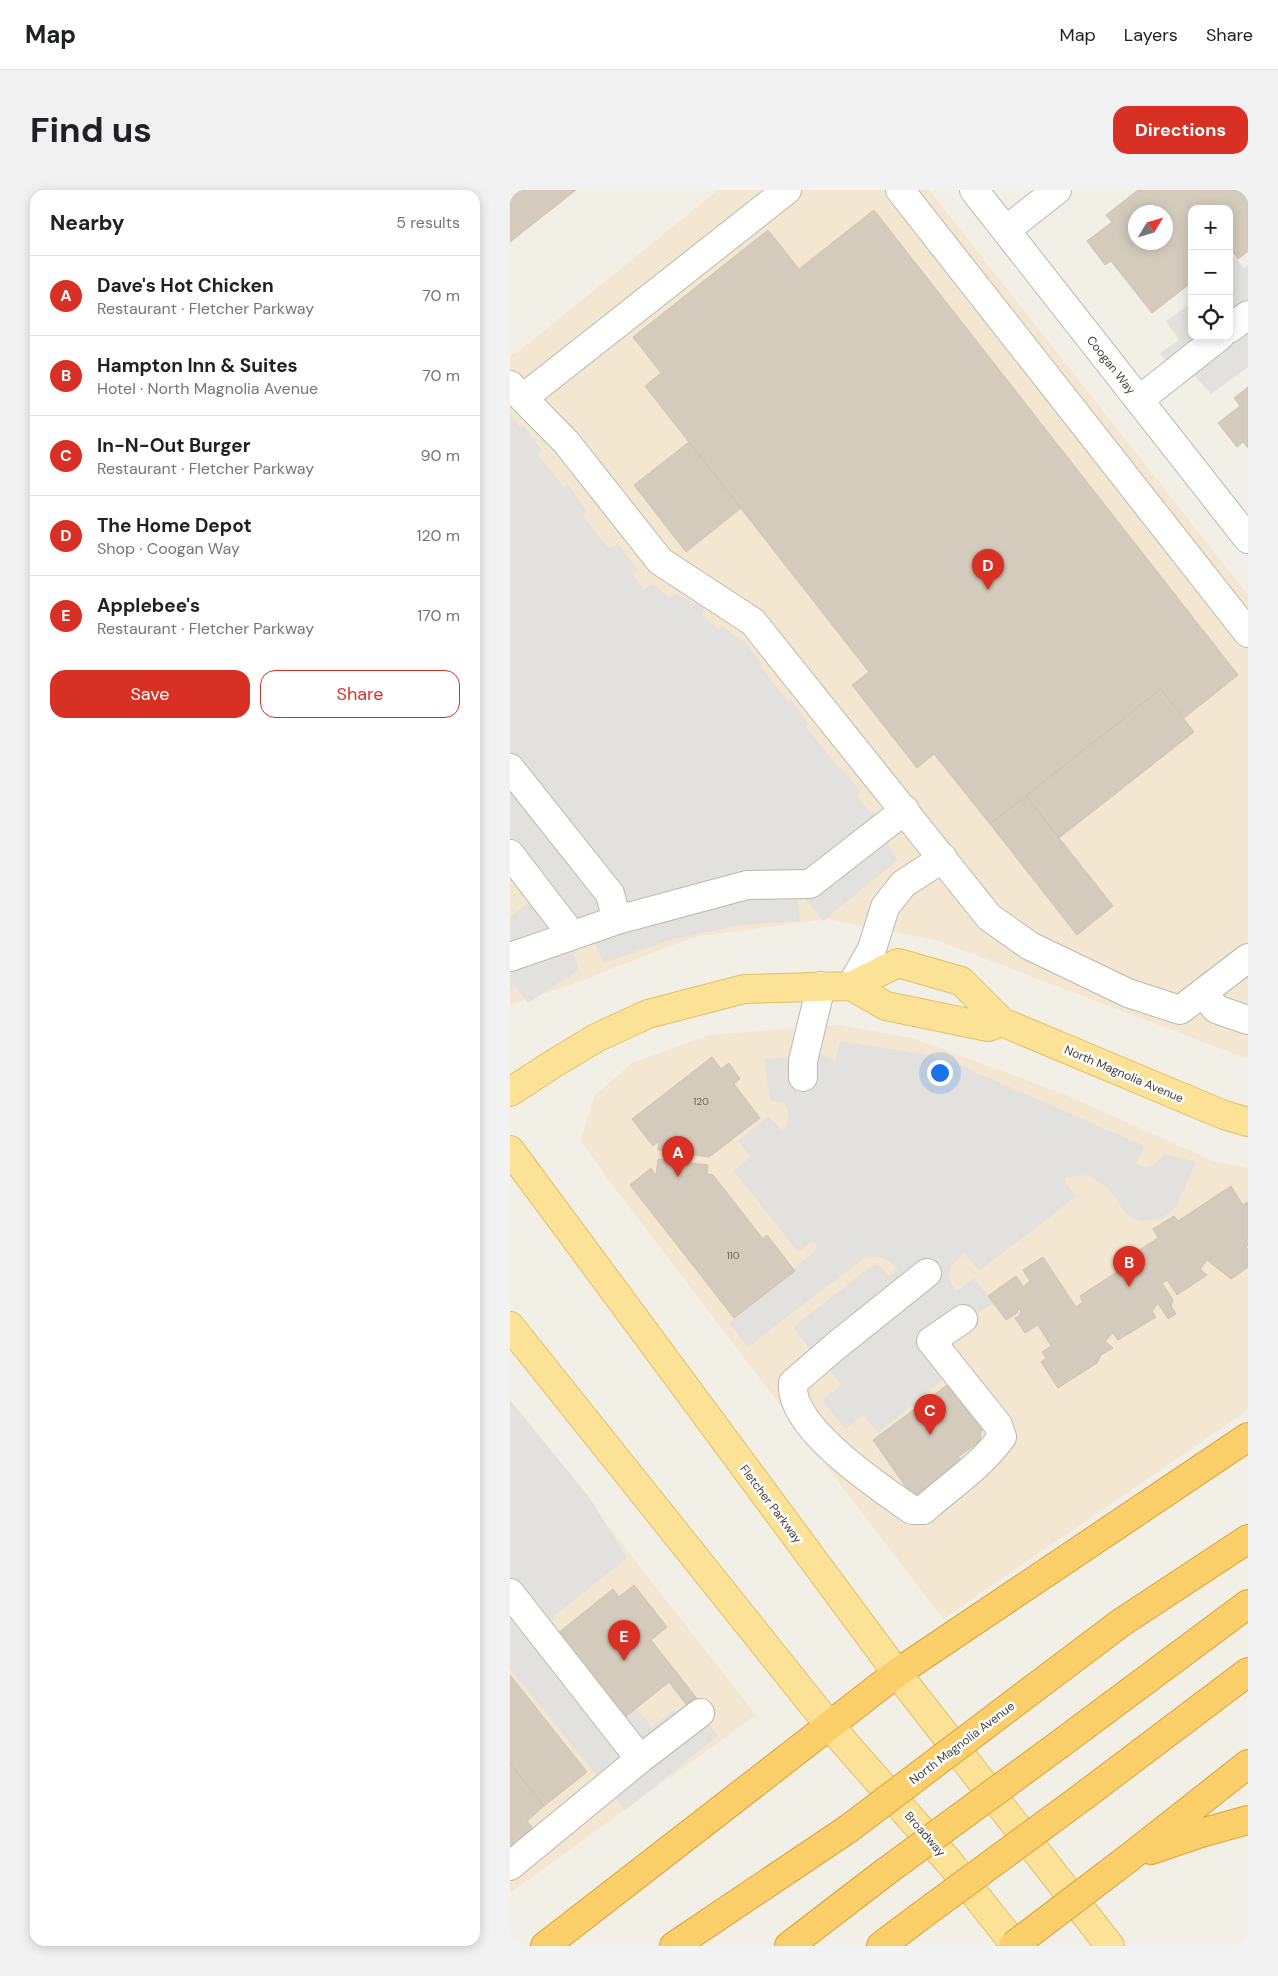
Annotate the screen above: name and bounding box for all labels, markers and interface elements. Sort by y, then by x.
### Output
text: Map [25,19,76,50]
text: Map [1060,23,1096,47]
text: Layers [1124,23,1178,47]
text: Share [1206,23,1253,47]
button: Directions [1113,106,1248,154]
text: Find us [30,107,152,153]
north arrow [1128,205,1173,250]
map controls [1188,205,1233,340]
button: + [1188,205,1233,250]
text: Nearby [50,209,124,237]
text: 5 results [396,212,460,233]
button: − [1188,250,1233,295]
text: Dave's Hot Chicken [97,273,274,298]
text: A [60,285,72,306]
text: 70 m [422,285,460,306]
button: locate [1188,295,1233,340]
text: Restaurant · Fletcher Parkway [97,298,314,319]
street label: Coogan Way [1083,333,1139,398]
text: Hampton Inn & Suites [97,353,298,378]
text: B [61,365,71,386]
text: 70 m [422,365,460,386]
text: Hotel · North Magnolia Avenue [97,378,318,399]
text: In-N-Out Burger [97,433,250,458]
text: C [60,445,72,466]
text: 90 m [420,445,460,466]
text: Restaurant · Fletcher Parkway [97,458,314,479]
text: The Home Depot [97,513,252,538]
text: D [60,525,72,546]
text: 120 m [416,525,460,546]
text: Shop · Coogan Way [97,538,240,559]
pin: D [972,549,1004,590]
text: Applebee's [97,593,200,618]
text: E [61,605,71,626]
text: 170 m [417,605,460,626]
text: Restaurant · Fletcher Parkway [97,618,314,639]
button: Save [50,670,250,718]
button: Share [260,670,460,718]
street label: North Magnolia Avenue [1062,1042,1186,1106]
your location [927,1060,953,1086]
house number: 120 [693,1095,709,1108]
pin: A [662,1136,694,1177]
pin: B [1113,1246,1145,1287]
house number: 110 [726,1249,740,1262]
pin: C [914,1394,946,1435]
street label: Fletcher Parkway [736,1462,806,1547]
pin: E [608,1620,640,1661]
street label: North Magnolia Avenue [906,1698,1018,1788]
street label: Broadway [901,1808,949,1860]

